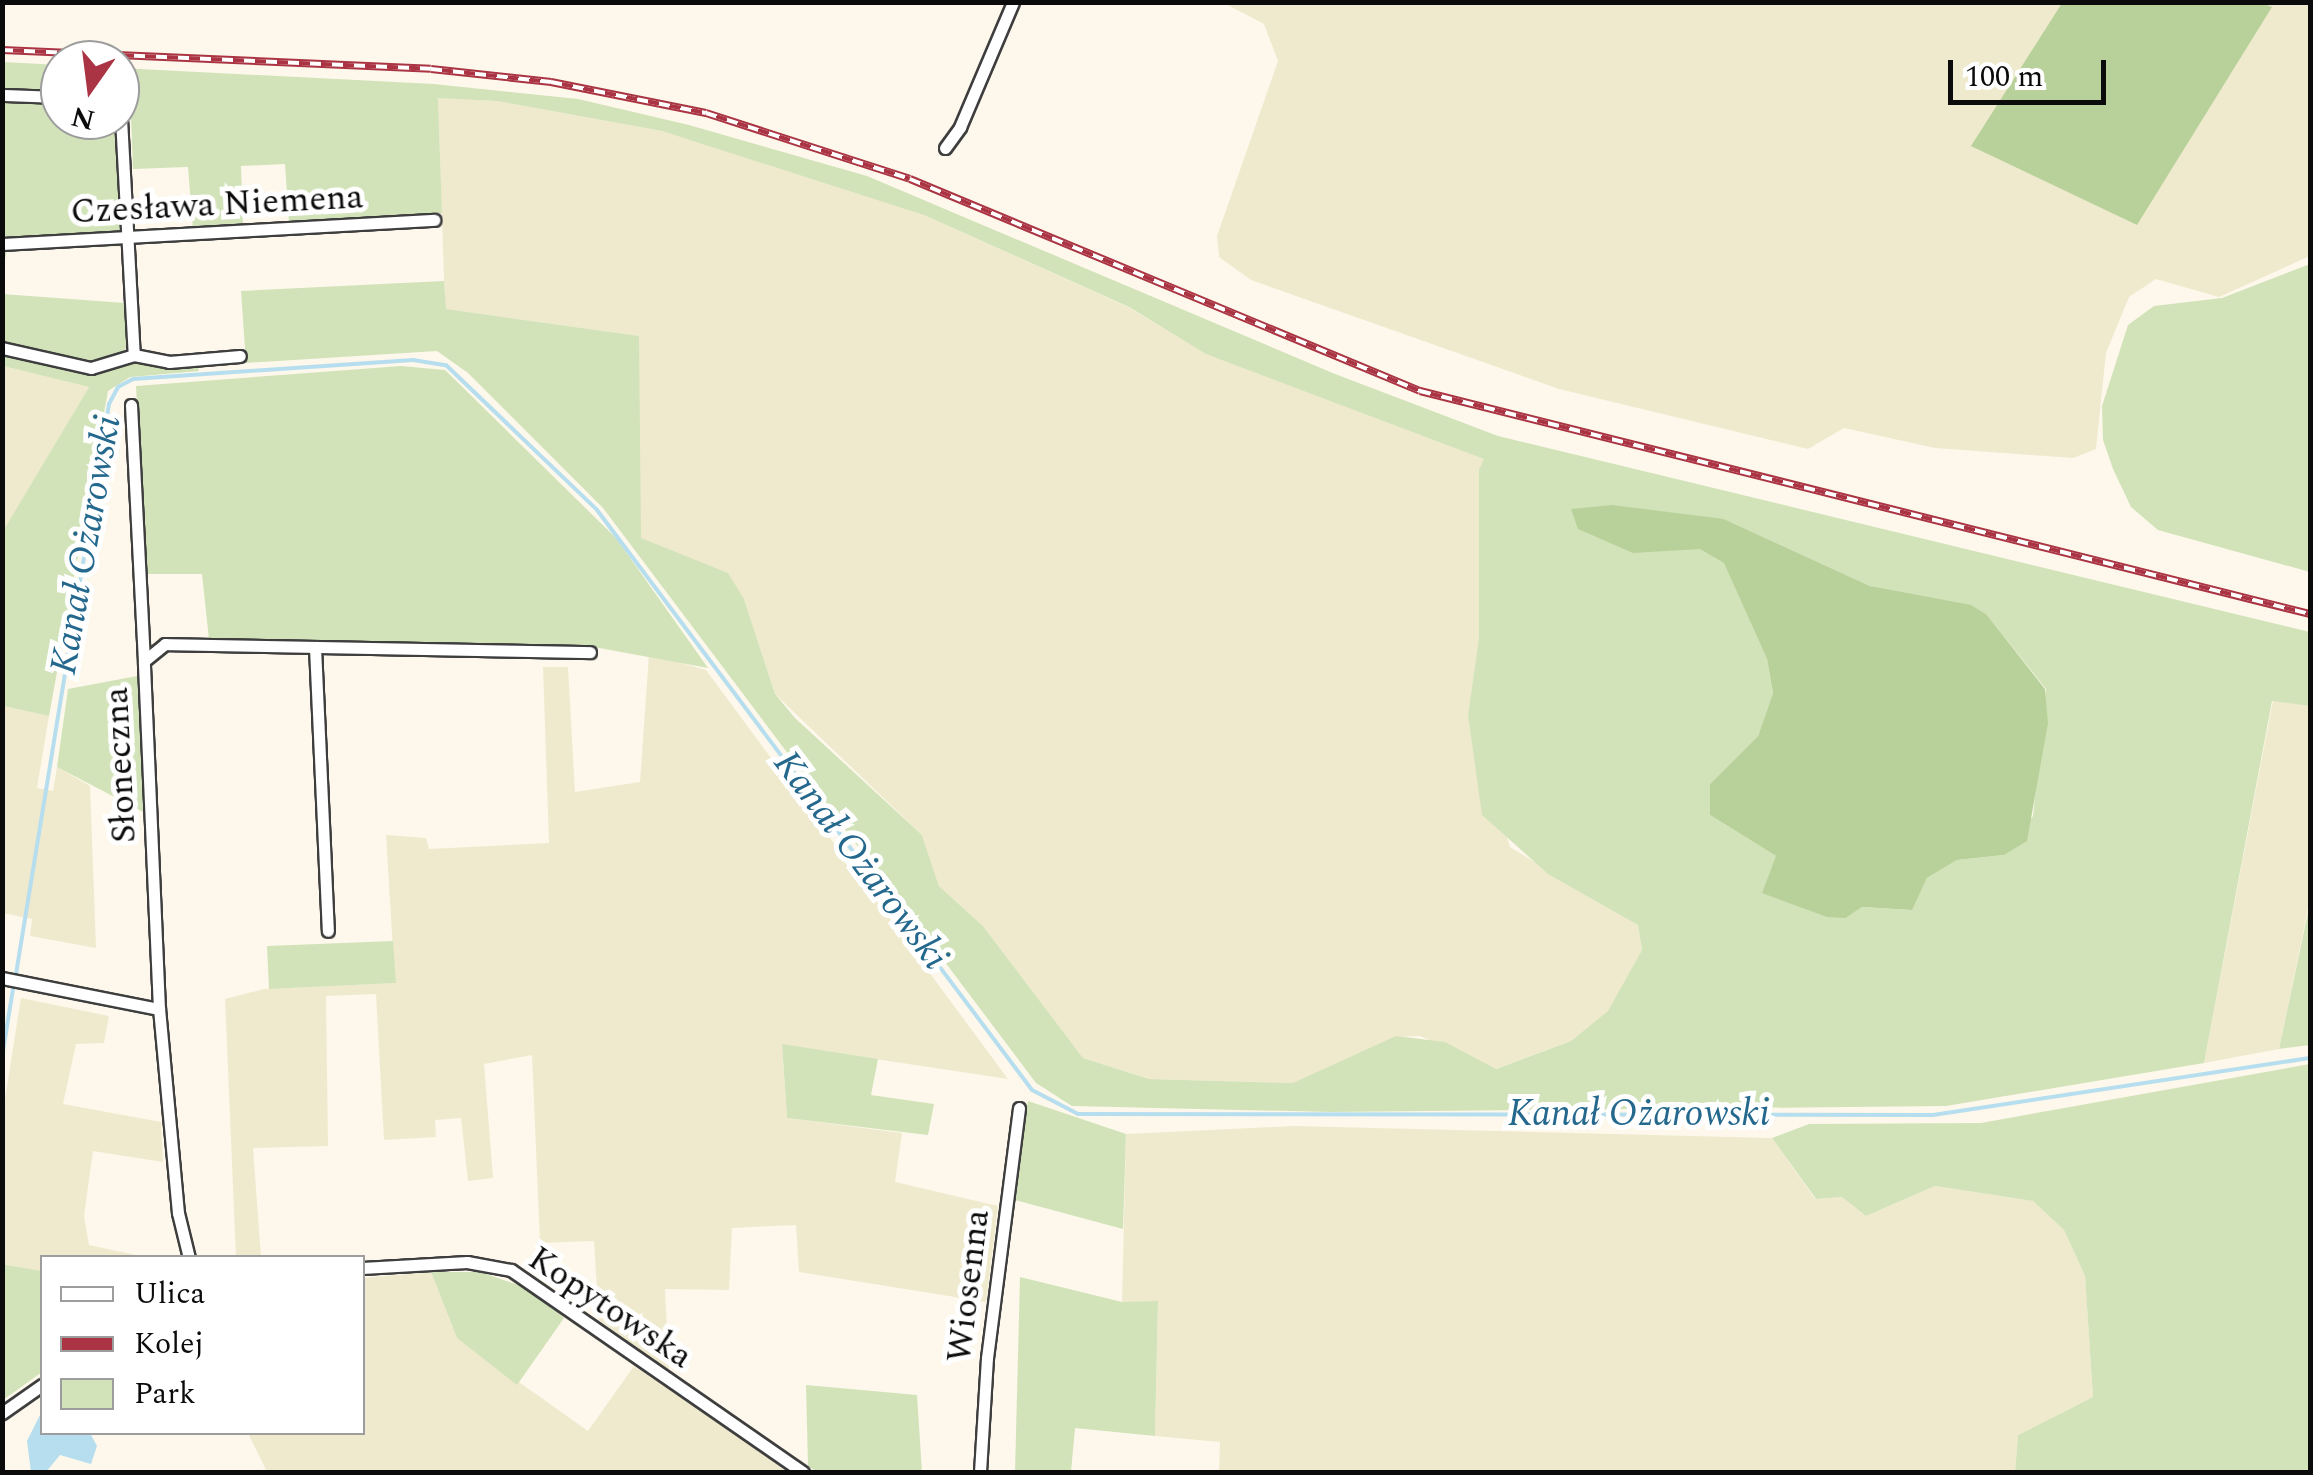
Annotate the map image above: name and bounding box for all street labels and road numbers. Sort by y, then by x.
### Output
street label: Czesława Niemena [70,176,364,234]
street label: Słoneczna [96,686,146,844]
street label: Wiosenna [939,1207,999,1365]
street label: Kopytowska [520,1238,700,1378]

